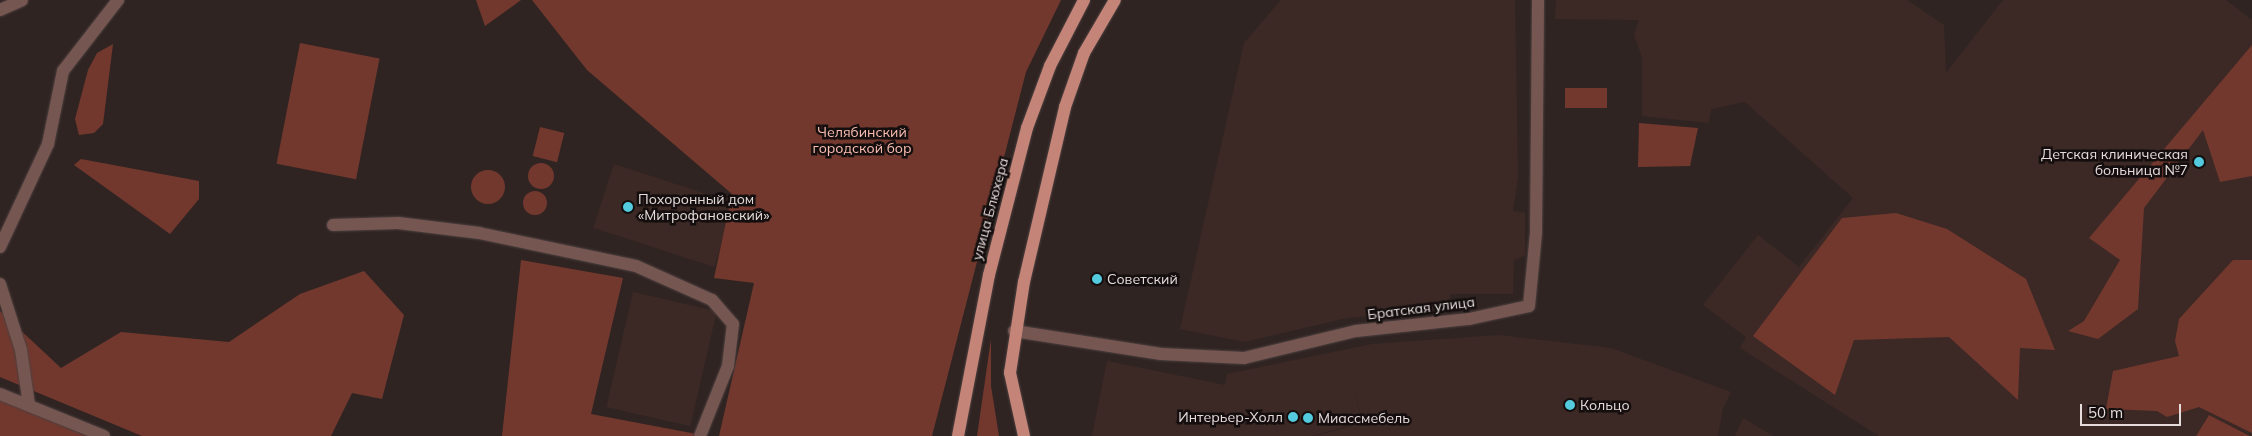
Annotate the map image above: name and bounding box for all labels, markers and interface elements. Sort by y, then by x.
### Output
park label: Челябинский городской бор [812,124,912,156]
place label: Детская клиническая больница №7 [2041,146,2188,178]
marker: Детская клиническая больница №7 [2192,155,2206,169]
street label: улица Блюхера [968,156,1012,262]
place label: Похоронный дом «Митрофановский» [638,191,769,223]
marker: Похоронный дом «Митрофановский» [622,201,634,213]
place label: Советский [1107,271,1178,287]
marker: Советский [1091,273,1103,285]
street label: Братская улица [1366,293,1476,323]
scale bar [2082,394,2183,426]
place label: Кольцо [1580,397,1630,413]
marker: Кольцо [1564,399,1576,411]
text: 50 m [2088,403,2123,422]
place label: Интерьер-Холл [1178,409,1283,425]
place label: Миассмебель [1318,410,1410,426]
marker: Интерьер-Холл [1287,411,1299,423]
marker: Миассмебель [1302,412,1314,424]

